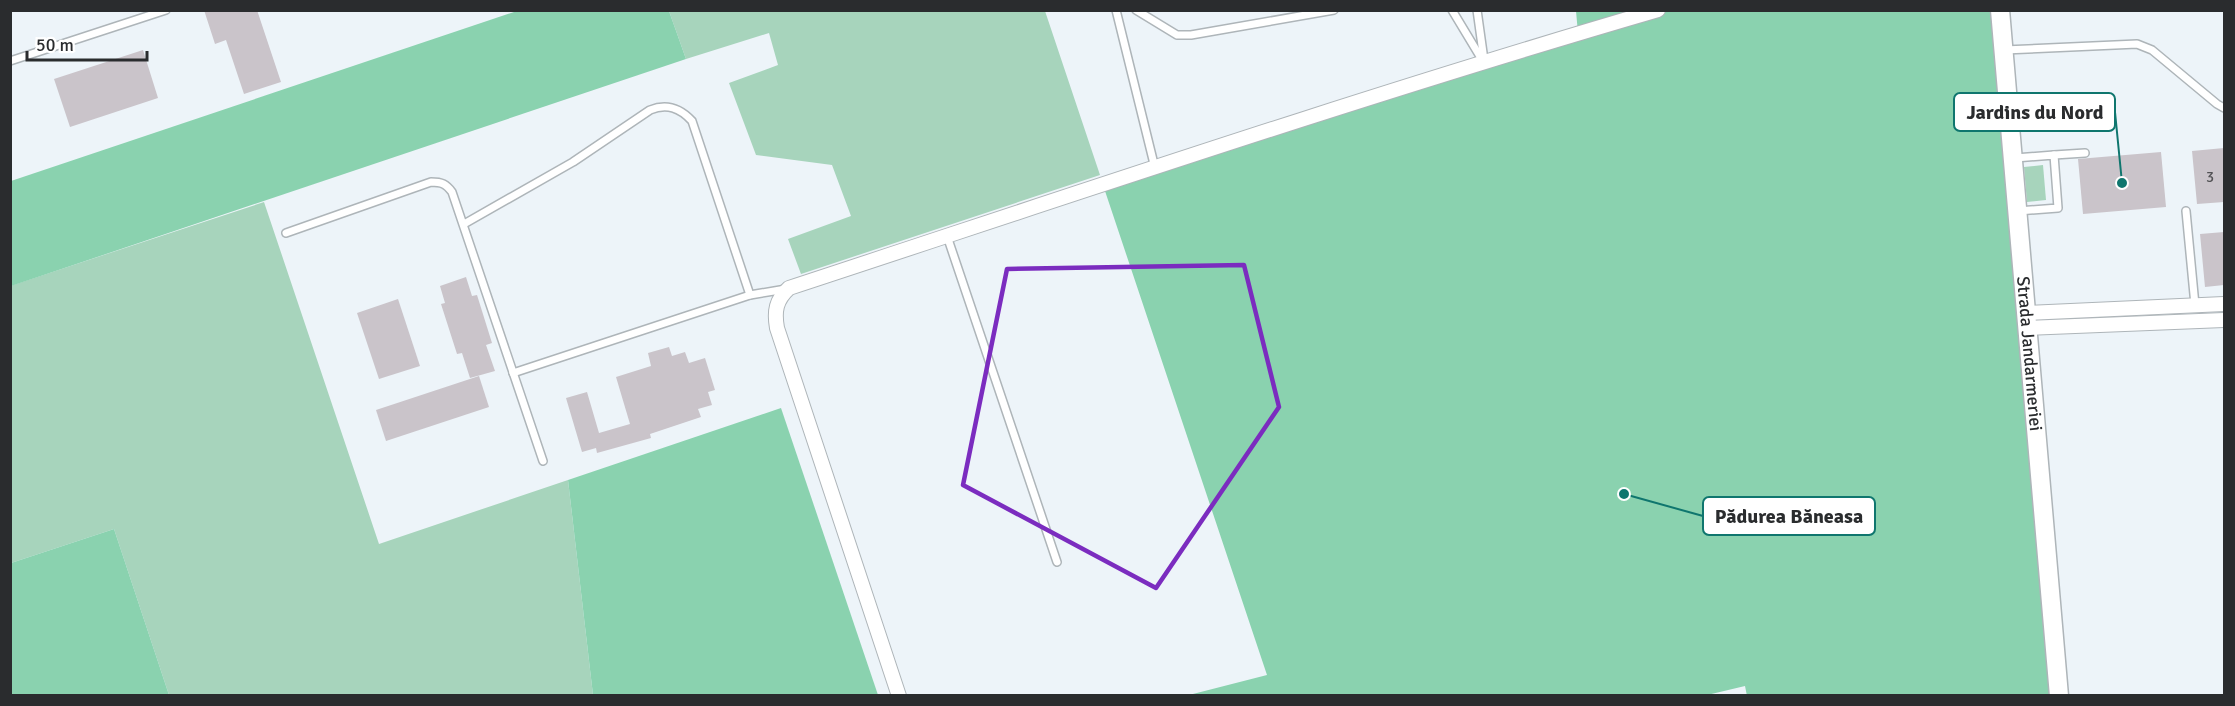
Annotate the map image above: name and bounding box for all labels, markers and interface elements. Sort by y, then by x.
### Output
scale bar [27,24,147,62]
text: 50 m [36,34,74,56]
callout: Jardins du Nord [1954,93,2115,131]
text: Jardins du Nord [1967,100,2104,125]
house number: 3 [2206,168,2214,186]
street label: Strada Jandarmeriei [2012,275,2047,432]
callout: Pădurea Băneasa [1703,497,1875,535]
text: Pădurea Băneasa [1715,504,1863,529]

